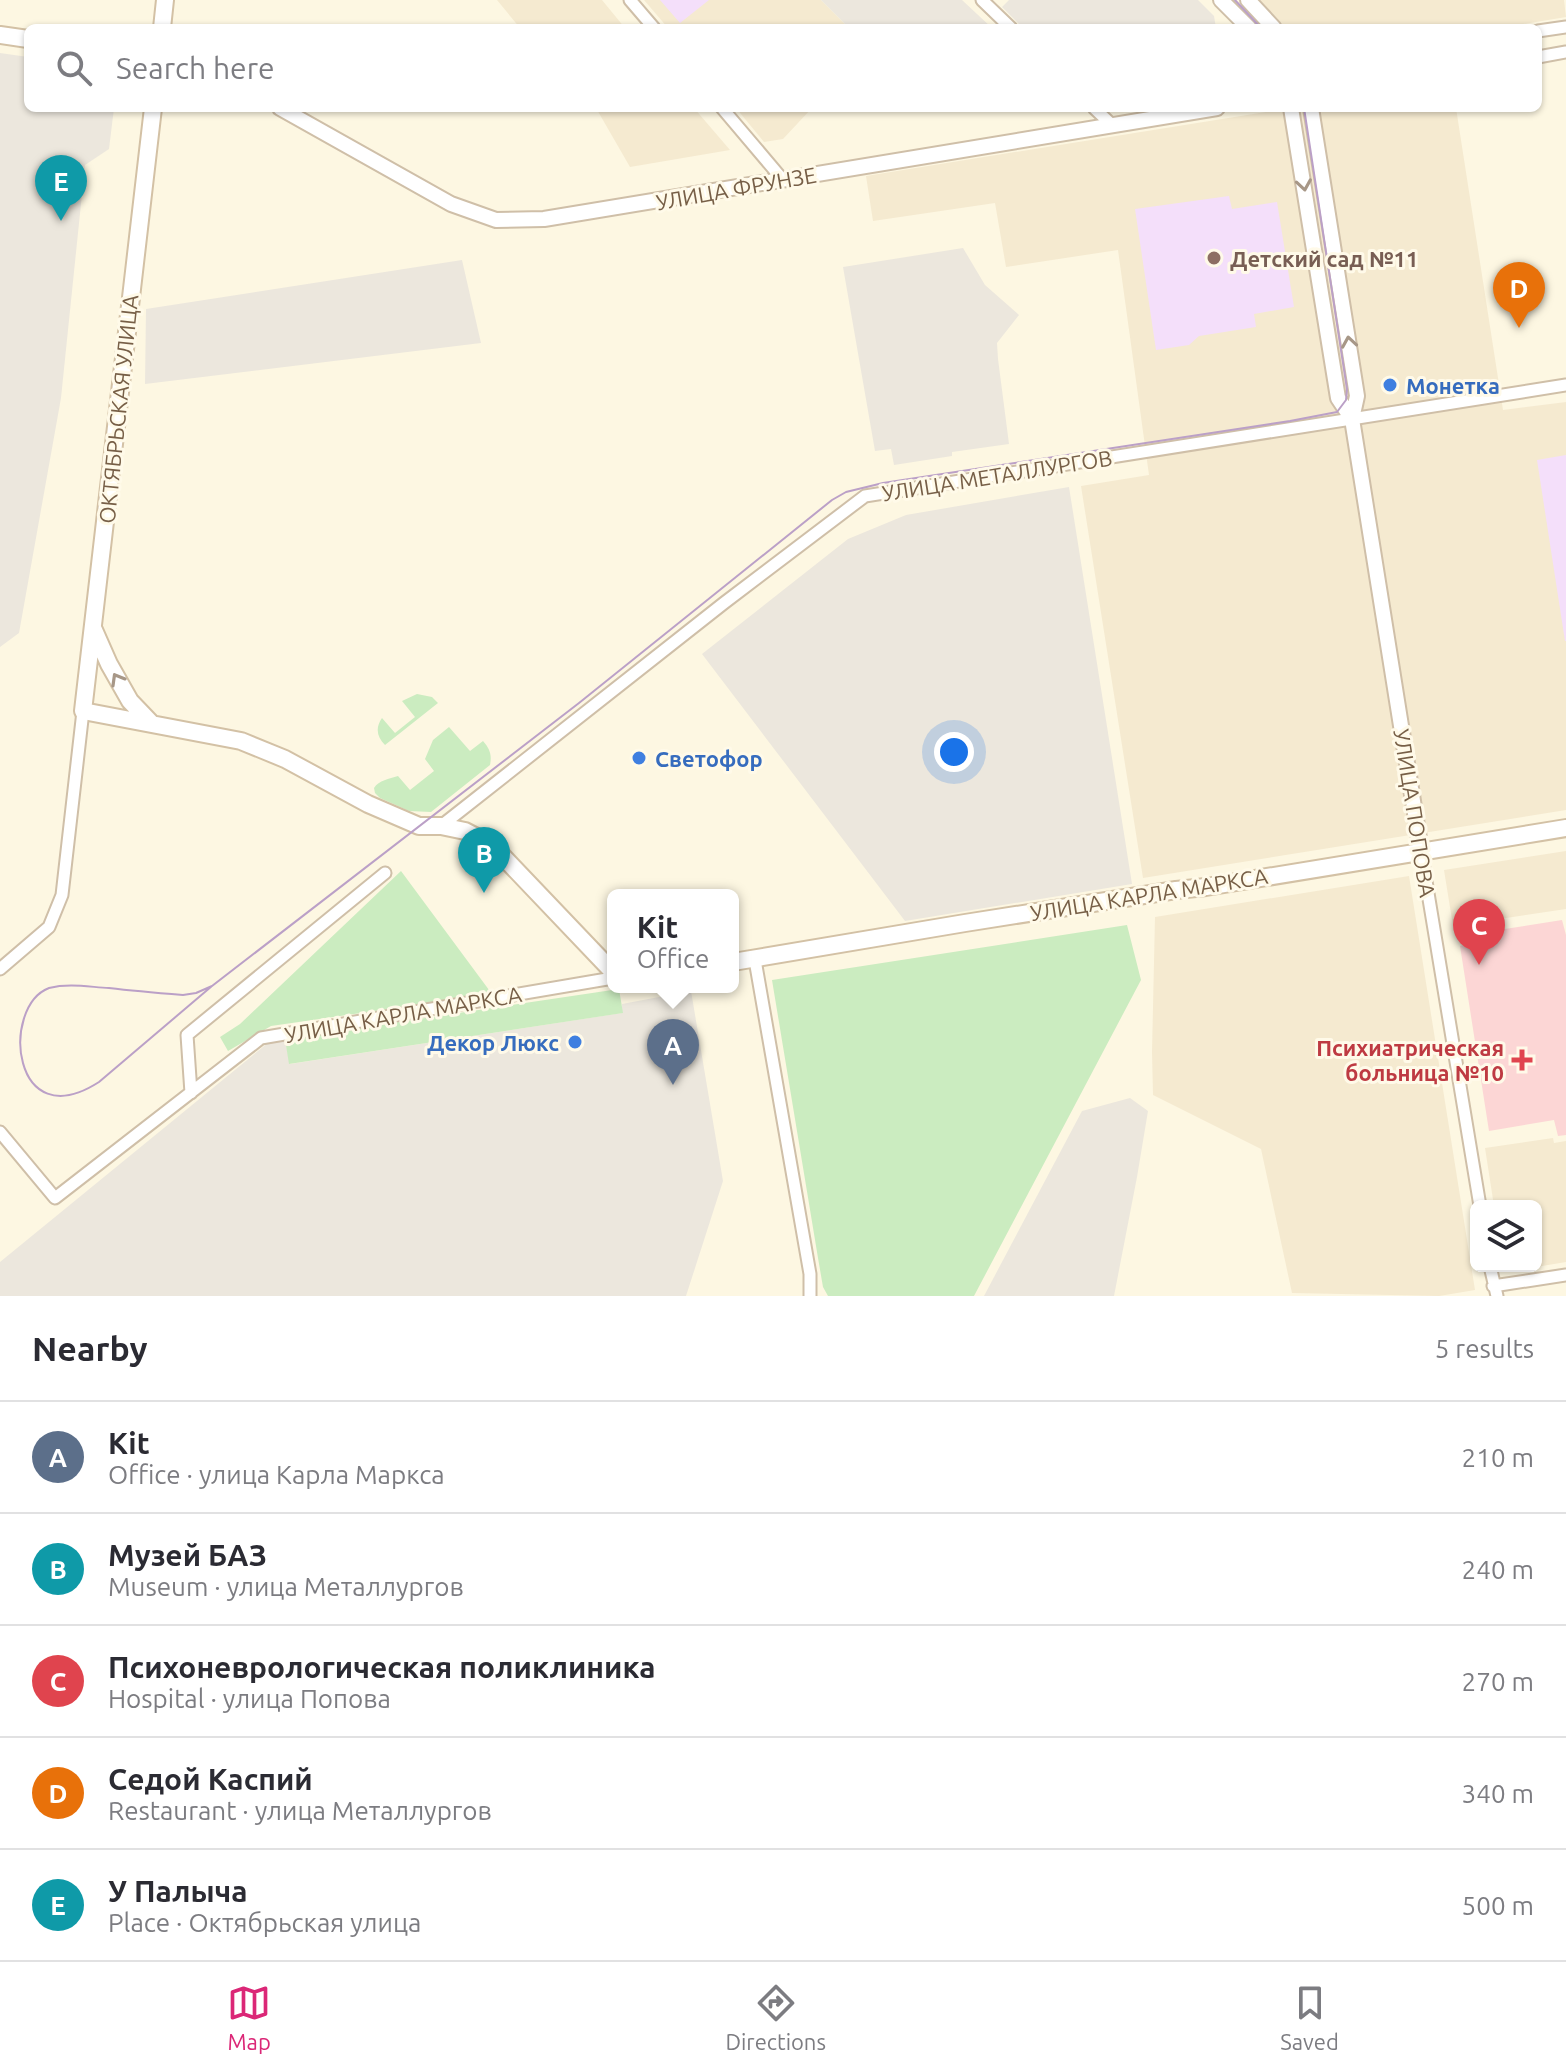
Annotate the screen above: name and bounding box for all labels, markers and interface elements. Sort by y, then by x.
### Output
search box [24,24,1542,112]
icon: search [52,46,96,90]
text: Search here [116,51,275,85]
pin: E [35,155,87,221]
street label: УЛИЦА ФРУНЗЕ [654,162,818,214]
one-way arrow [1294,178,1311,192]
place label: Детский сад №11 [1230,246,1418,271]
marker: Детский сад №11 [1205,249,1223,267]
pin: D [1493,262,1545,328]
street label: ОКТЯБРЬСКАЯ УЛИЦА [94,293,143,525]
one-way arrow [1341,336,1358,349]
place label: Монетка [1406,373,1500,398]
marker: Монетка [1381,376,1399,394]
street label: УЛИЦА МЕТАЛЛУРГОВ [880,444,1114,506]
one-way arrow [111,673,127,688]
street label: УЛИЦА ПОПОВА [1389,727,1441,900]
your location [934,732,974,772]
place label: Светофор [655,746,763,771]
marker: Светофор [630,749,648,767]
pin: B [458,827,510,893]
street label: УЛИЦА КАРЛА МАРКСА [1028,863,1270,925]
popup [607,889,739,993]
pin: C [1453,899,1505,965]
text: Kit [637,910,678,944]
text: Office [637,944,709,973]
street label: УЛИЦА КАРЛА МАРКСА [283,981,524,1047]
pin: A [647,1019,699,1085]
place label: Декор Люкс [427,1030,559,1055]
marker: Декор Люкс [566,1033,584,1051]
place label: Психиатрическая больница №10 [1316,1035,1504,1085]
marker: Психиатрическая больница №10 [1511,1049,1533,1071]
map controls [1470,1200,1542,1272]
button: layers [1470,1200,1542,1272]
text: Nearby [32,1329,147,1367]
text: 5 results [1435,1334,1534,1363]
text: Kit [108,1426,150,1460]
text: A [49,1443,67,1472]
text: 210 m [1462,1443,1534,1472]
text: Office · улица Карла Маркса [108,1460,445,1489]
text: Музей БАЗ [108,1538,267,1572]
text: B [49,1555,67,1584]
text: 240 m [1462,1555,1534,1584]
text: Museum · улица Металлургов [108,1572,464,1601]
text: Психоневрологическая поликлиника [108,1650,656,1684]
text: C [50,1667,66,1696]
text: 270 m [1462,1667,1534,1696]
text: Hospital · улица Попова [108,1684,391,1713]
text: Седой Каспий [108,1762,313,1796]
text: D [49,1779,67,1808]
text: 340 m [1462,1779,1534,1808]
text: Restaurant · улица Металлургов [108,1796,492,1825]
text: У Палыча [108,1874,248,1908]
text: E [50,1891,66,1920]
text: 500 m [1462,1891,1534,1920]
text: Place · Октябрьская улица [108,1908,421,1937]
tab: Map [227,1981,271,2054]
tab: Directions [725,1981,826,2054]
tab: Saved [1280,1981,1339,2054]

